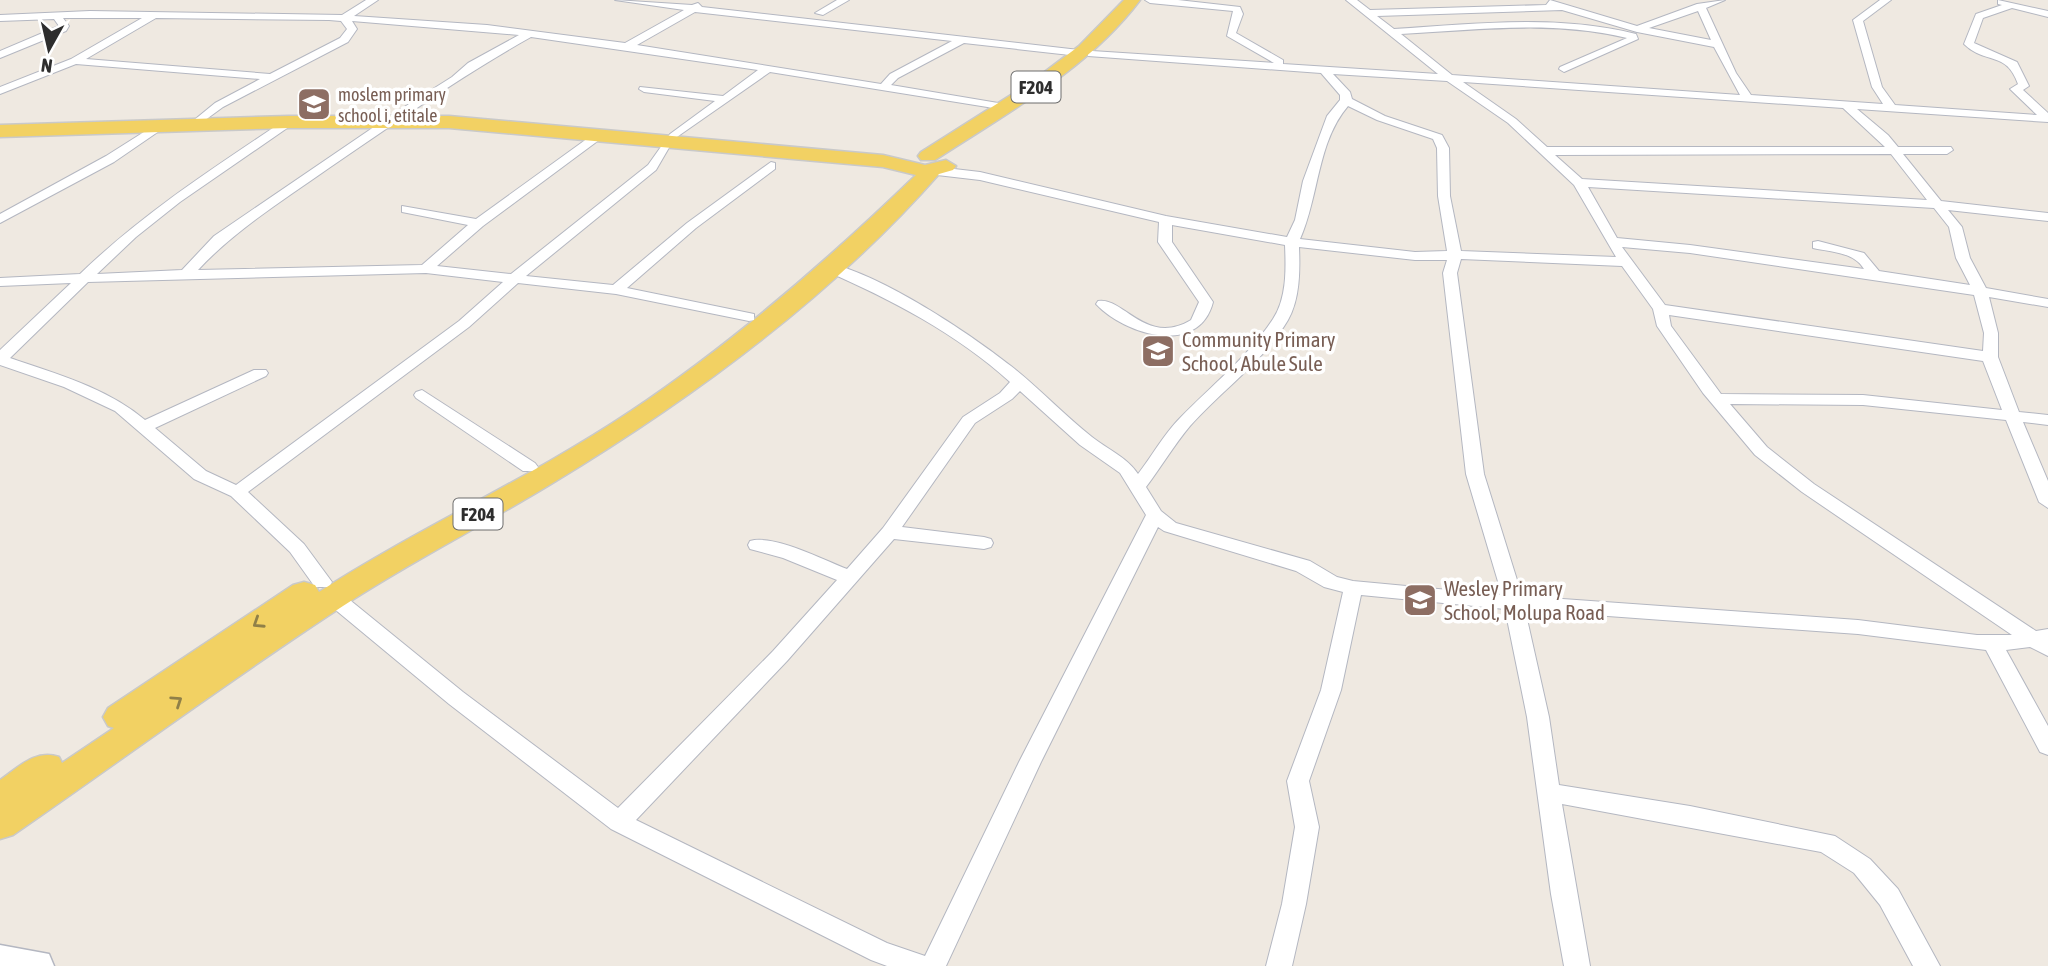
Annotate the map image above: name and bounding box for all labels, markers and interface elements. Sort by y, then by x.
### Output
north arrow [14,14,84,84]
text: N [40,54,54,78]
road number: F204 [1012,72,1060,102]
place label: moslem primary school i, etitale [338,84,446,126]
school or university icon: moslem primary school i, etitale [295,85,333,123]
place label: Community Primary School, Abule Sule [1182,327,1336,375]
school or university icon: Community Primary School, Abule Sule [1139,332,1177,370]
road number: F204 [454,499,503,530]
place label: Wesley Primary School, Molupa Road [1444,576,1605,624]
school or university icon: Wesley Primary School, Molupa Road [1401,581,1439,619]
one-way arrow [253,615,266,627]
one-way arrow [169,697,182,709]

